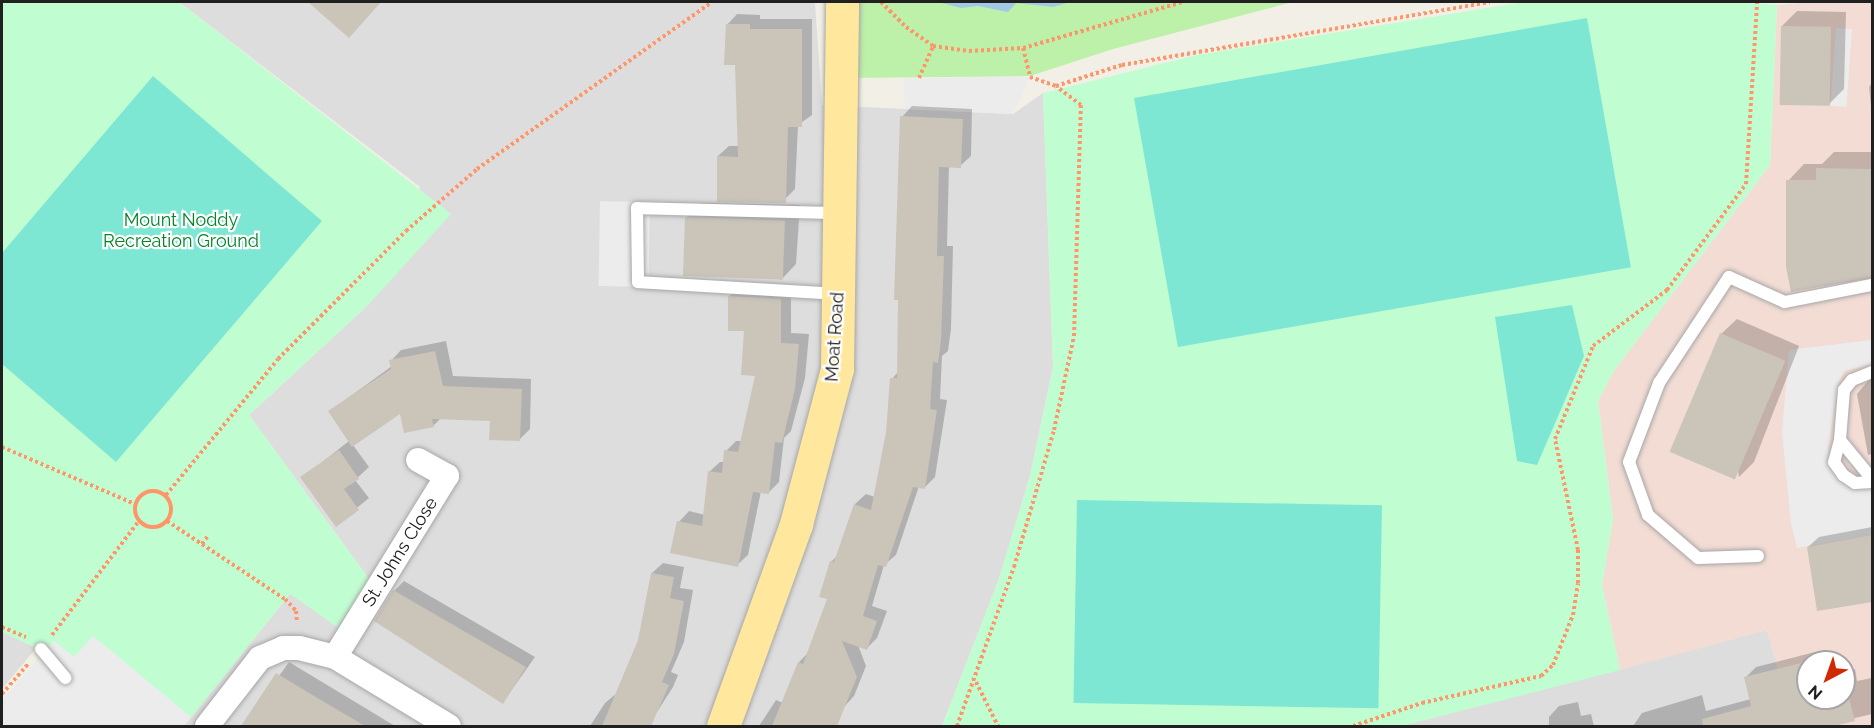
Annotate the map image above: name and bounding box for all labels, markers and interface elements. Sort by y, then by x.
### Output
park label: Mount Noddy Recreation Ground [103,210,259,252]
street label: Moat Road [821,291,849,383]
street label: St. Johns Close [358,493,442,611]
north arrow [1796,650,1856,710]
text: N [1804,681,1826,704]

